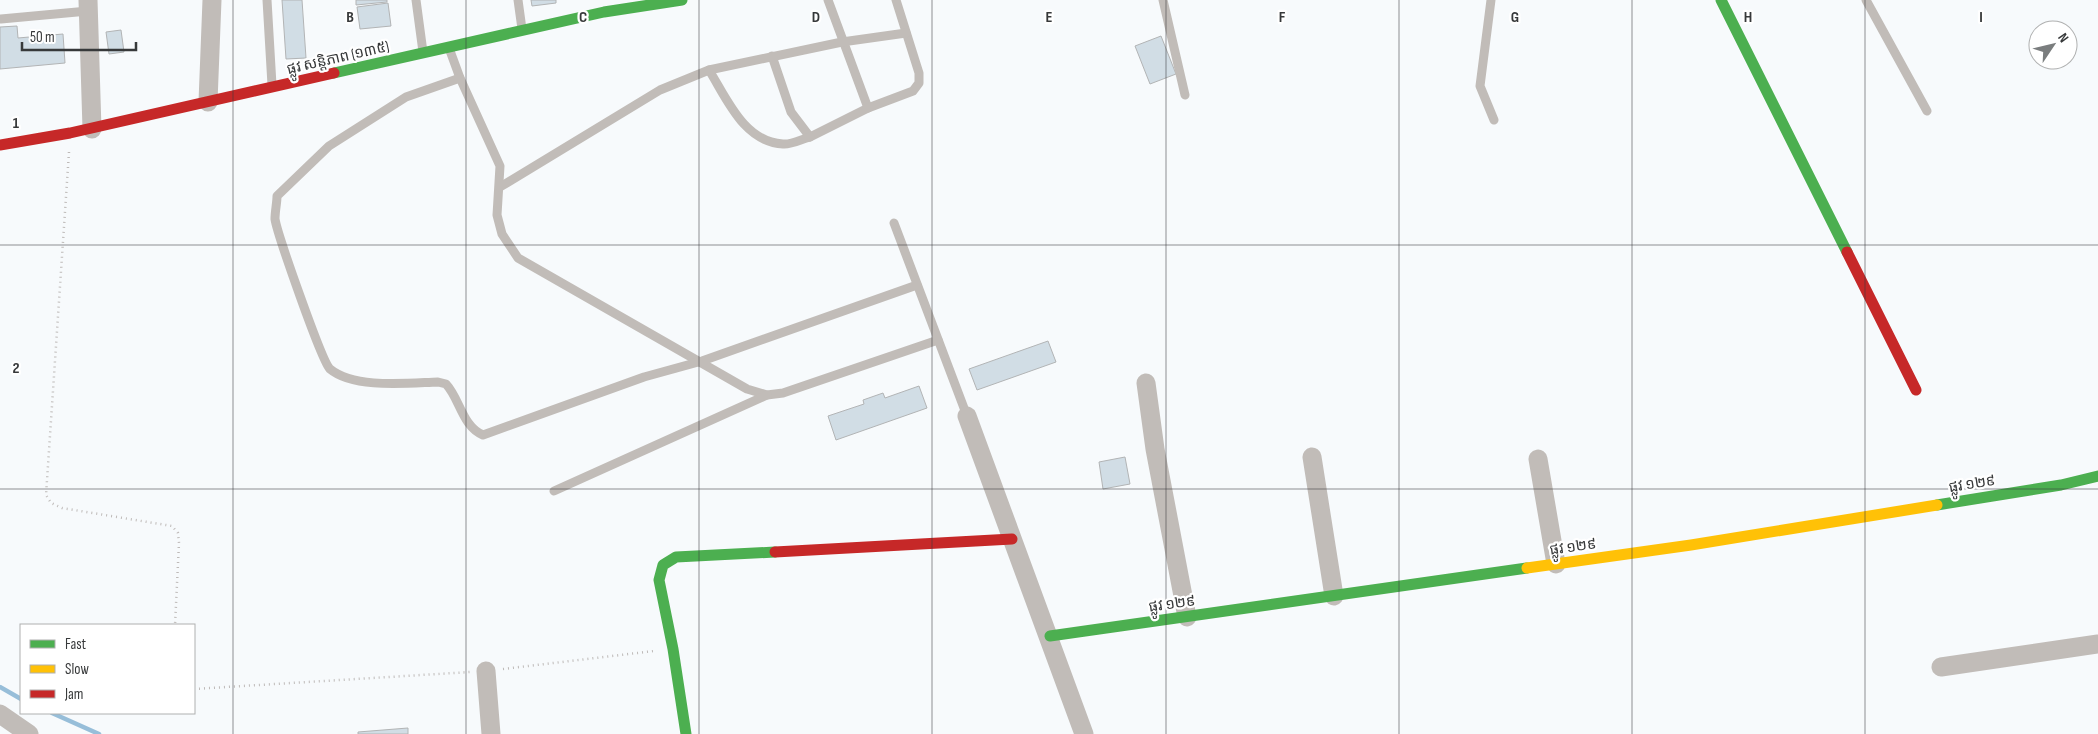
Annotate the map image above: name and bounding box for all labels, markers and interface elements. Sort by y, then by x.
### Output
text: B [346,8,354,27]
text: C [579,8,587,27]
text: D [812,8,820,27]
text: E [1046,8,1053,27]
text: F [1279,8,1286,27]
text: G [1511,8,1519,27]
text: H [1744,8,1752,27]
text: I [1979,8,1983,27]
scale bar [22,20,136,52]
north arrow [2028,20,2078,70]
text: 50 m [30,28,55,47]
text: N [2054,30,2072,46]
street label: ផ្លូវ សន្តិភាព (១៣៥) [285,37,392,82]
text: 1 [13,114,20,133]
text: 2 [12,359,20,378]
street label: ផ្លូវ ១២៩ [1947,471,1997,500]
street label: ផ្លូវ ១២៩ [1548,534,1598,563]
street label: ផ្លូវ ១២៩ [1147,591,1197,620]
legend [20,624,195,714]
text: Fast [65,635,87,654]
text: Slow [65,660,89,679]
text: Jam [64,685,83,704]

